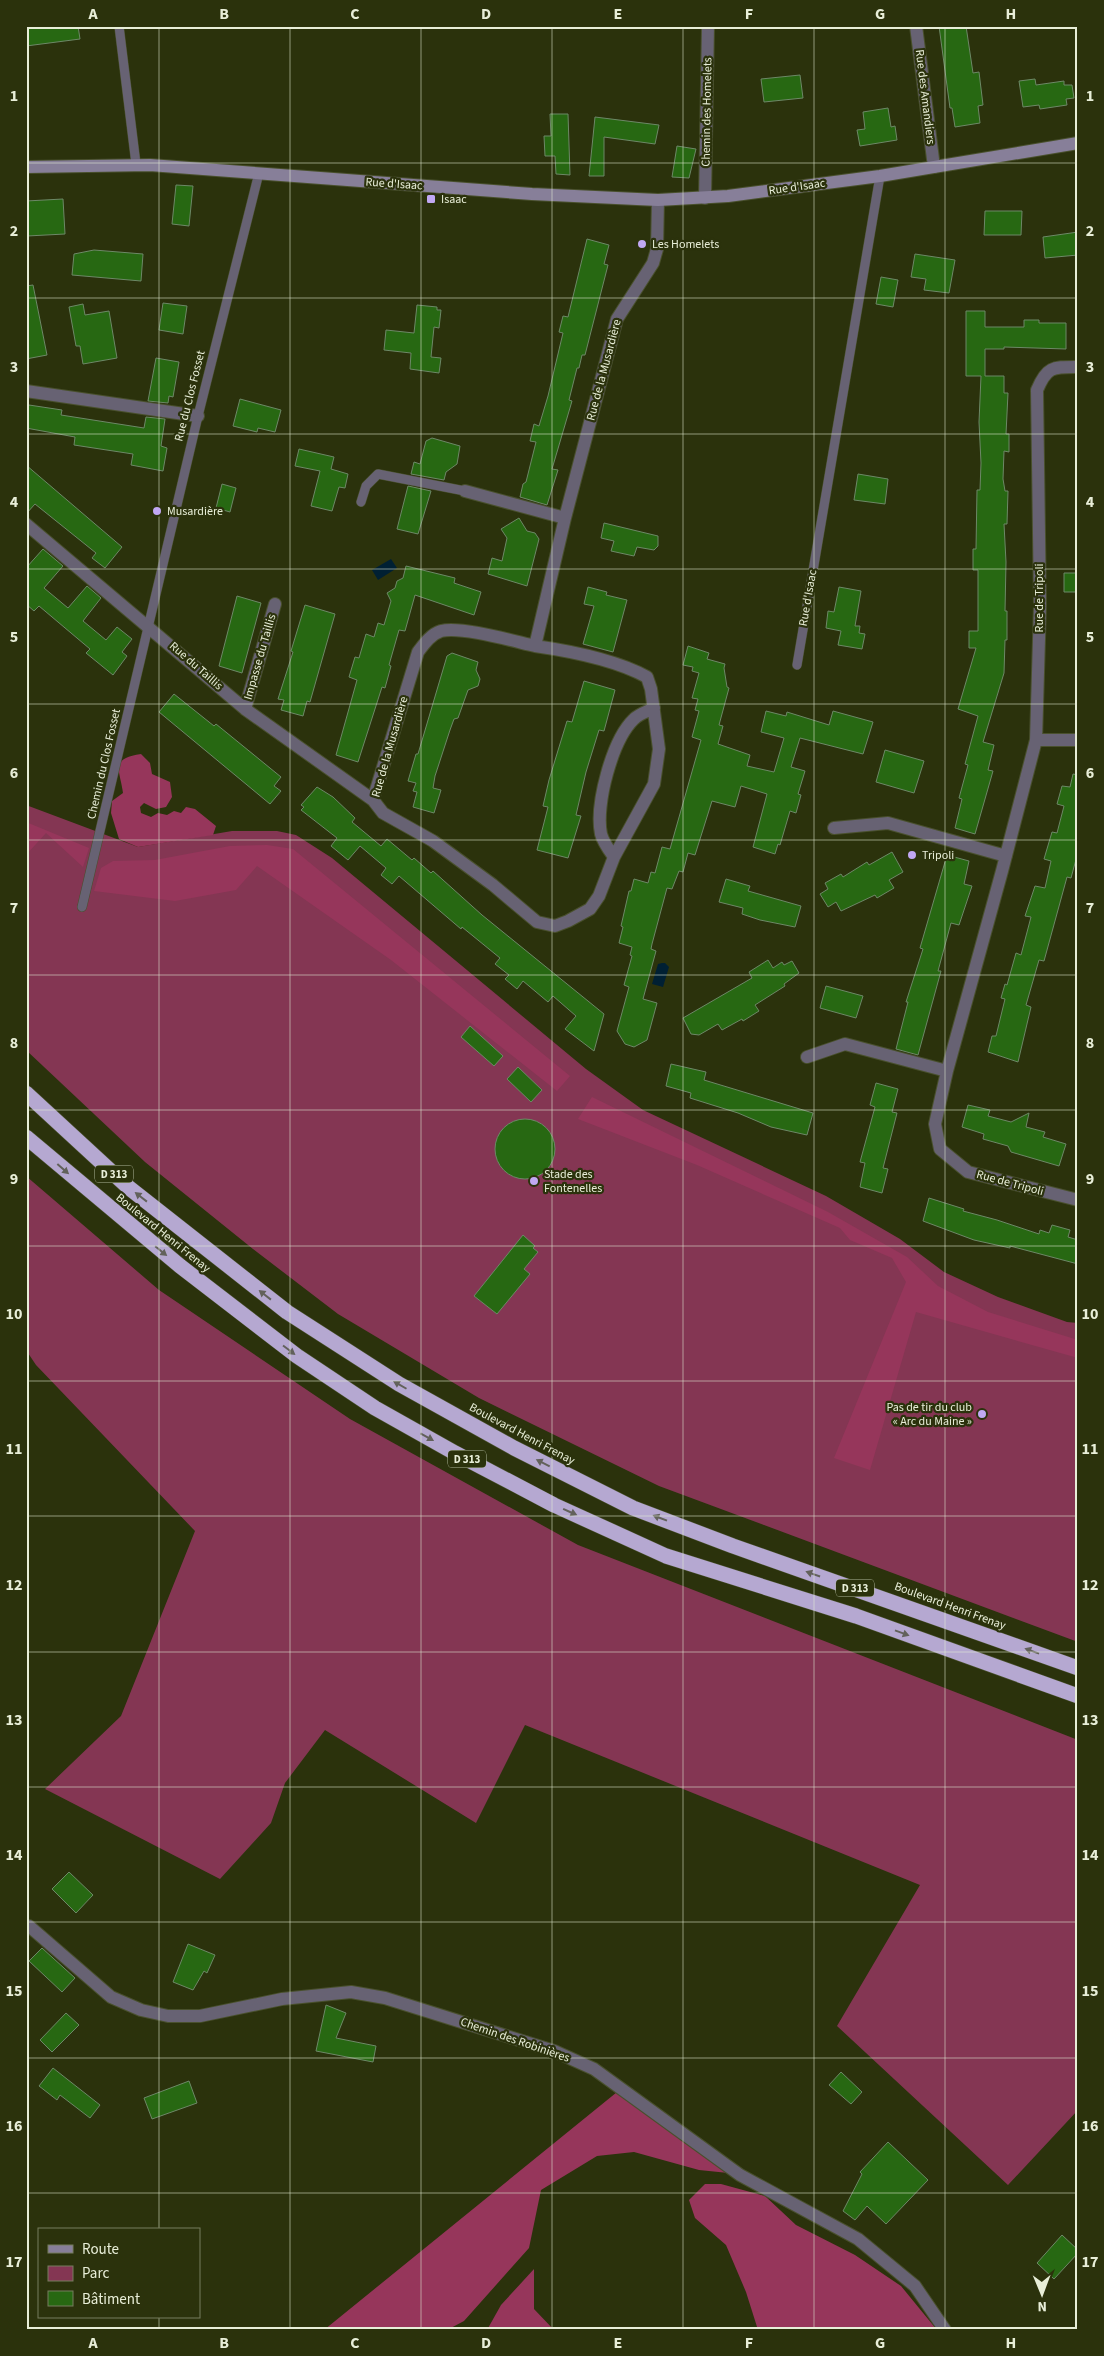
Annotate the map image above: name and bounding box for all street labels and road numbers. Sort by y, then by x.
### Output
street label: Rue des Amandiers [911,49,939,145]
street label: Chemin des Homelets [698,57,716,167]
street label: Rue d'Isaac [365,174,424,195]
street label: Rue d'Isaac [768,175,827,199]
street label: Rue de la Musardière [582,317,626,423]
street label: Rue du Clos Fosset [170,349,210,443]
street label: Rue de Tripoli [1031,564,1048,632]
street label: Rue d'Isaac [795,568,821,628]
street label: Impasse du Taillis [240,612,280,702]
street label: Rue du Taillis [166,638,226,694]
street label: Rue de la Musardière [367,695,413,799]
street label: Chemin du Clos Fosset [83,707,125,821]
road number: D 313 [95,1166,133,1182]
street label: Rue de Tripoli [975,1166,1046,1200]
street label: Boulevard Henri Frenay [112,1189,214,1277]
street label: Boulevard Henri Frenay [466,1399,578,1469]
road number: D 313 [448,1450,486,1468]
street label: Boulevard Henri Frenay [892,1578,1008,1634]
road number: D 313 [836,1580,874,1596]
street label: Chemin des Robinières [458,2013,572,2067]

